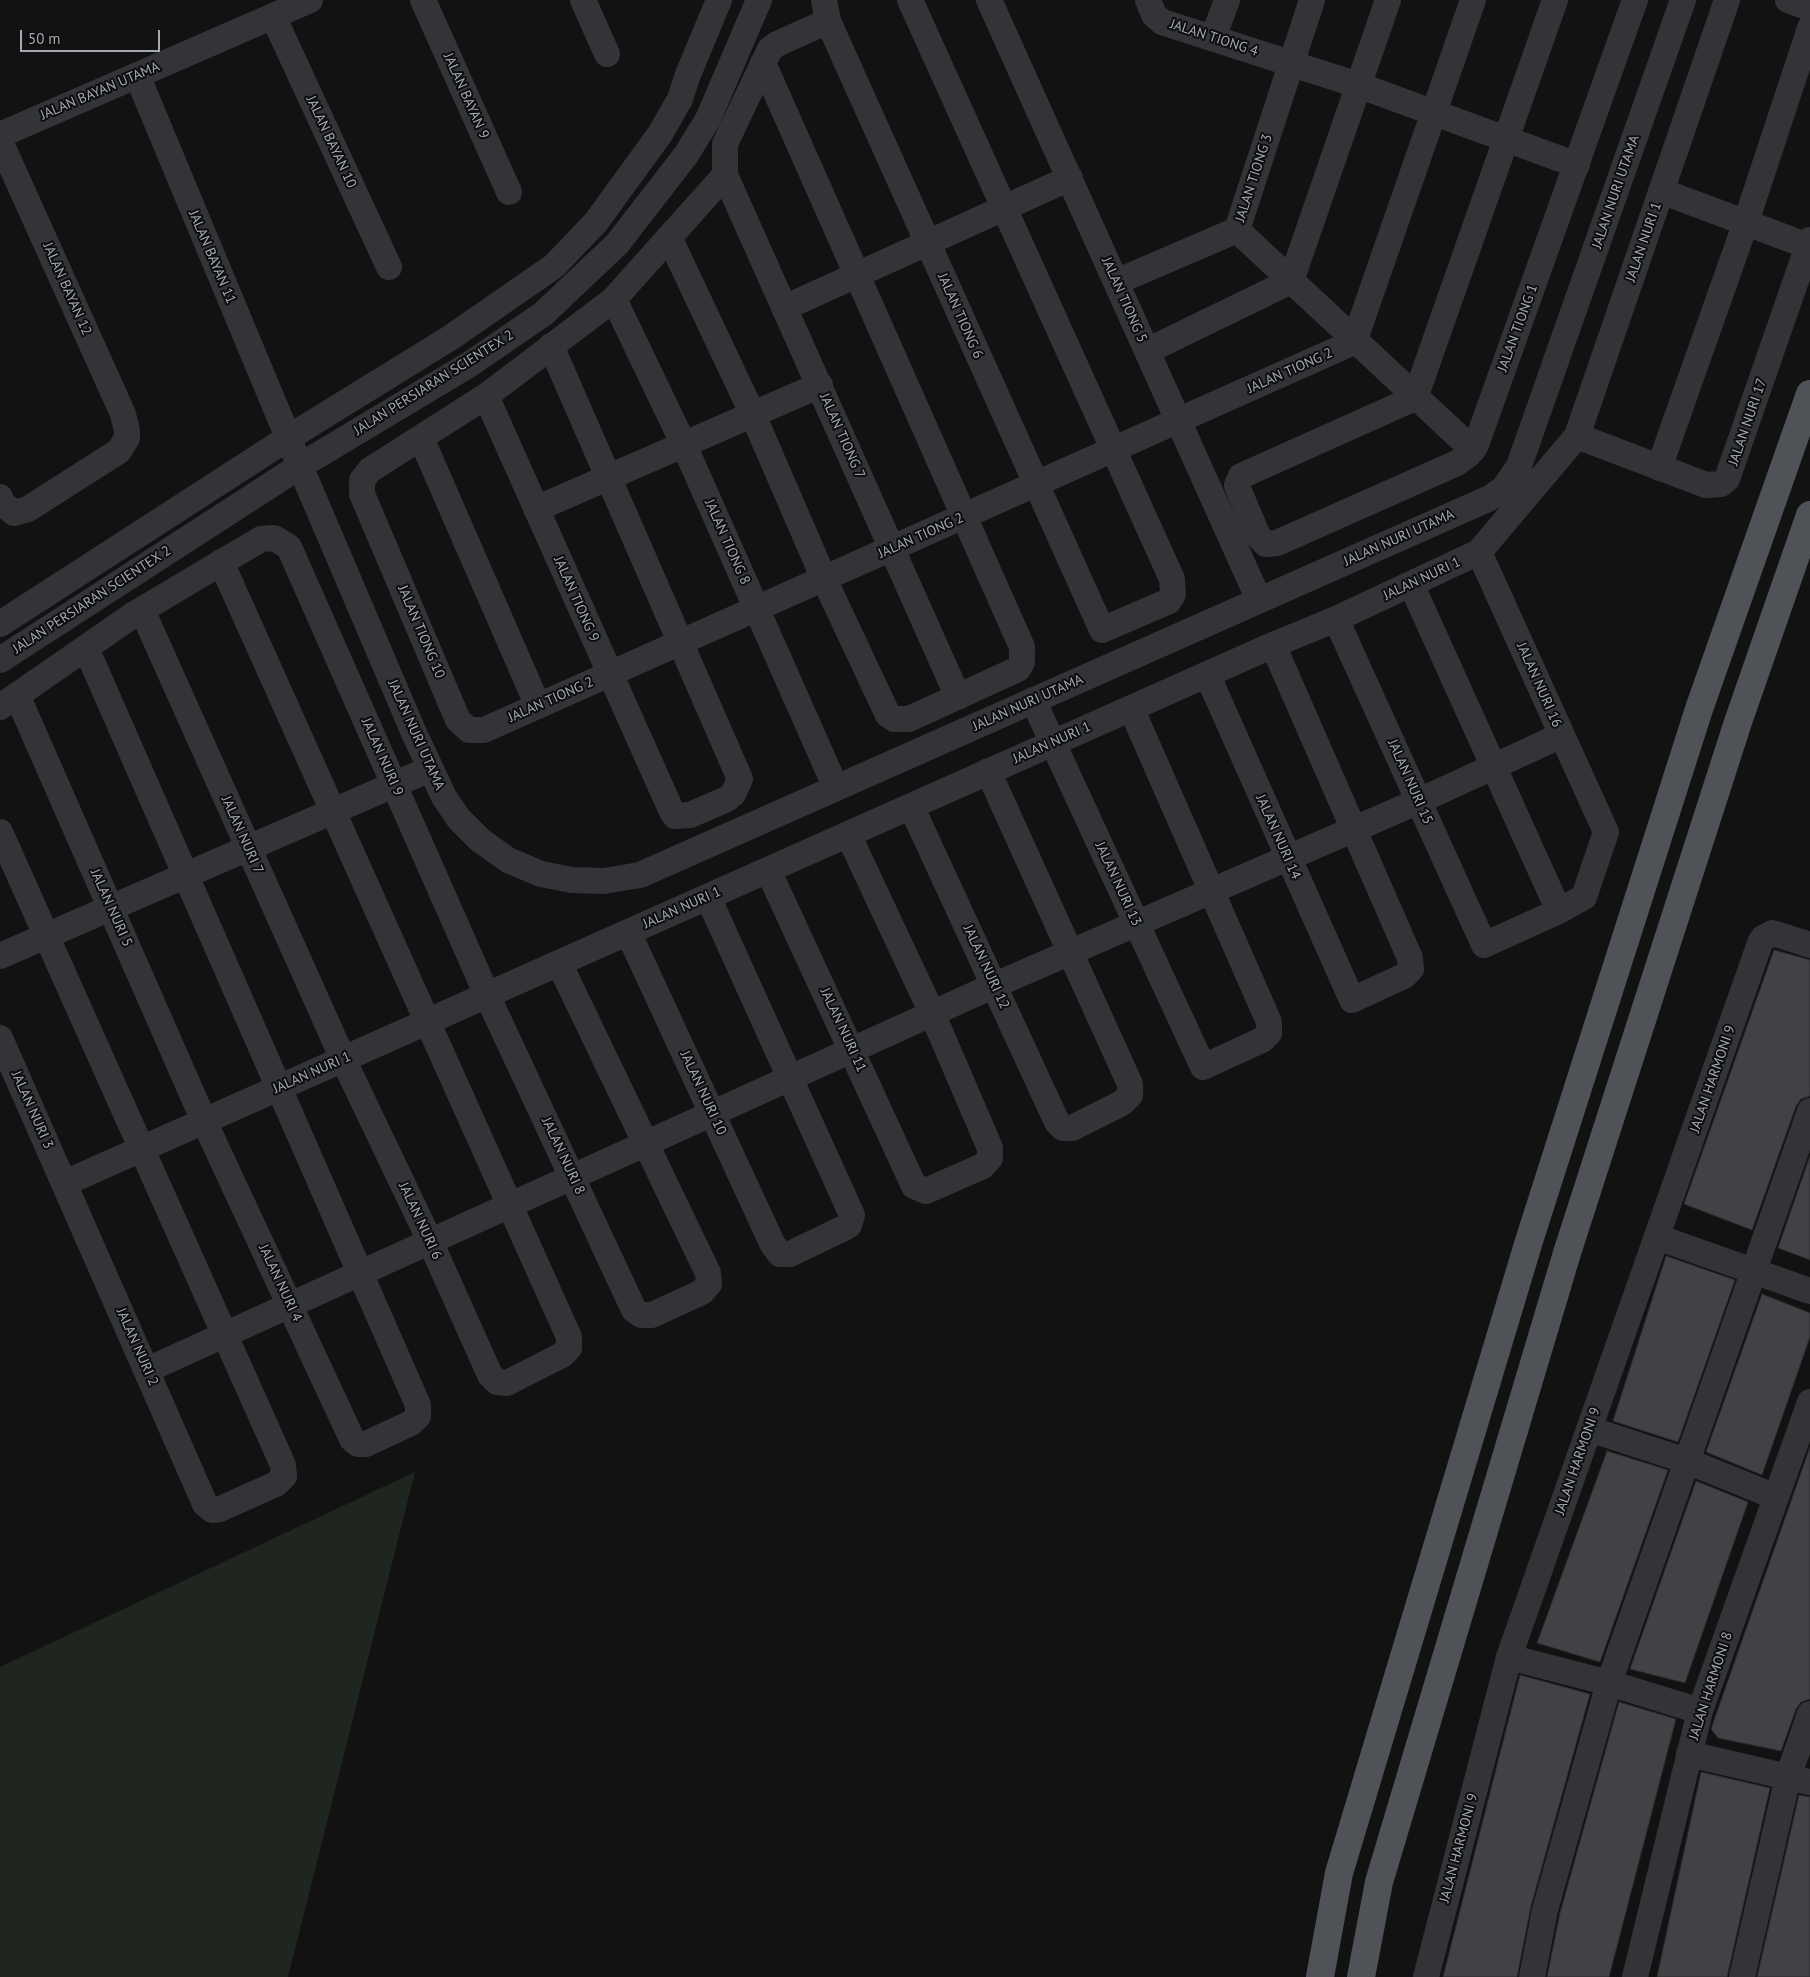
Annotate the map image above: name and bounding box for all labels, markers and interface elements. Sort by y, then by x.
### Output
street label: JALAN TIONG 4 [1168,16,1260,60]
scale bar [22,20,162,52]
text: 50 m [28,29,61,48]
street label: JALAN BAYAN 9 [440,50,492,142]
street label: JALAN BAYAN UTAMA [38,58,162,124]
street label: JALAN BAYAN 10 [302,93,360,191]
street label: JALAN TIONG 3 [1232,132,1276,224]
street label: JALAN NURI UTAMA [1589,133,1643,251]
street label: JALAN NURI 1 [1623,200,1665,284]
street label: JALAN BAYAN 11 [185,208,239,306]
street label: JALAN BAYAN 12 [39,240,95,338]
street label: JALAN TIONG 5 [1098,255,1150,345]
street label: JALAN TIONG 6 [934,271,986,361]
street label: JALAN TIONG 1 [1494,282,1542,374]
street label: JALAN PERSIARAN SCIENTEX 2 [351,327,517,439]
street label: JALAN TIONG 2 [1245,345,1335,397]
street label: JALAN NURI 17 [1725,376,1771,468]
street label: JALAN TIONG 7 [816,391,868,481]
street label: JALAN TIONG 8 [701,497,753,587]
street label: JALAN NURI UTAMA [1341,506,1457,570]
street label: JALAN TIONG 2 [876,510,966,562]
street label: JALAN PERSIARAN SCIENTEX 2 [10,542,174,658]
street label: JALAN TIONG 9 [550,554,602,644]
street label: JALAN NURI 1 [1381,554,1463,604]
street label: JALAN TIONG 10 [394,583,448,681]
street label: JALAN NURI 16 [1513,640,1565,730]
street label: JALAN NURI UTAMA [970,671,1086,735]
street label: JALAN TIONG 2 [506,674,596,726]
street label: JALAN NURI UTAMA [384,677,448,793]
street label: JALAN NURI 9 [357,716,407,798]
street label: JALAN NURI 1 [1011,718,1093,768]
street label: JALAN NURI 15 [1384,737,1436,827]
street label: JALAN NURI 14 [1252,792,1304,882]
street label: JALAN NURI 7 [217,794,267,876]
street label: JALAN NURI 13 [1091,839,1145,929]
street label: JALAN NURI 5 [86,867,136,949]
street label: JALAN NURI 1 [641,883,723,933]
street label: JALAN NURI 12 [959,922,1013,1012]
street label: JALAN NURI 11 [816,985,870,1075]
street label: JALAN HARMONI 9 [1687,1023,1739,1135]
street label: JALAN NURI 1 [271,1048,353,1098]
street label: JALAN NURI 10 [676,1048,730,1138]
street label: JALAN NURI 3 [7,1069,57,1151]
street label: JALAN NURI 8 [538,1115,588,1197]
street label: JALAN NURI 6 [395,1180,445,1262]
street label: JALAN NURI 4 [255,1242,305,1324]
street label: JALAN NURI 2 [112,1306,162,1388]
street label: JALAN HARMONI 9 [1552,1405,1604,1517]
street label: JALAN HARMONI 8 [1686,1630,1736,1742]
street label: JALAN HARMONI 9 [1436,1792,1482,1904]

